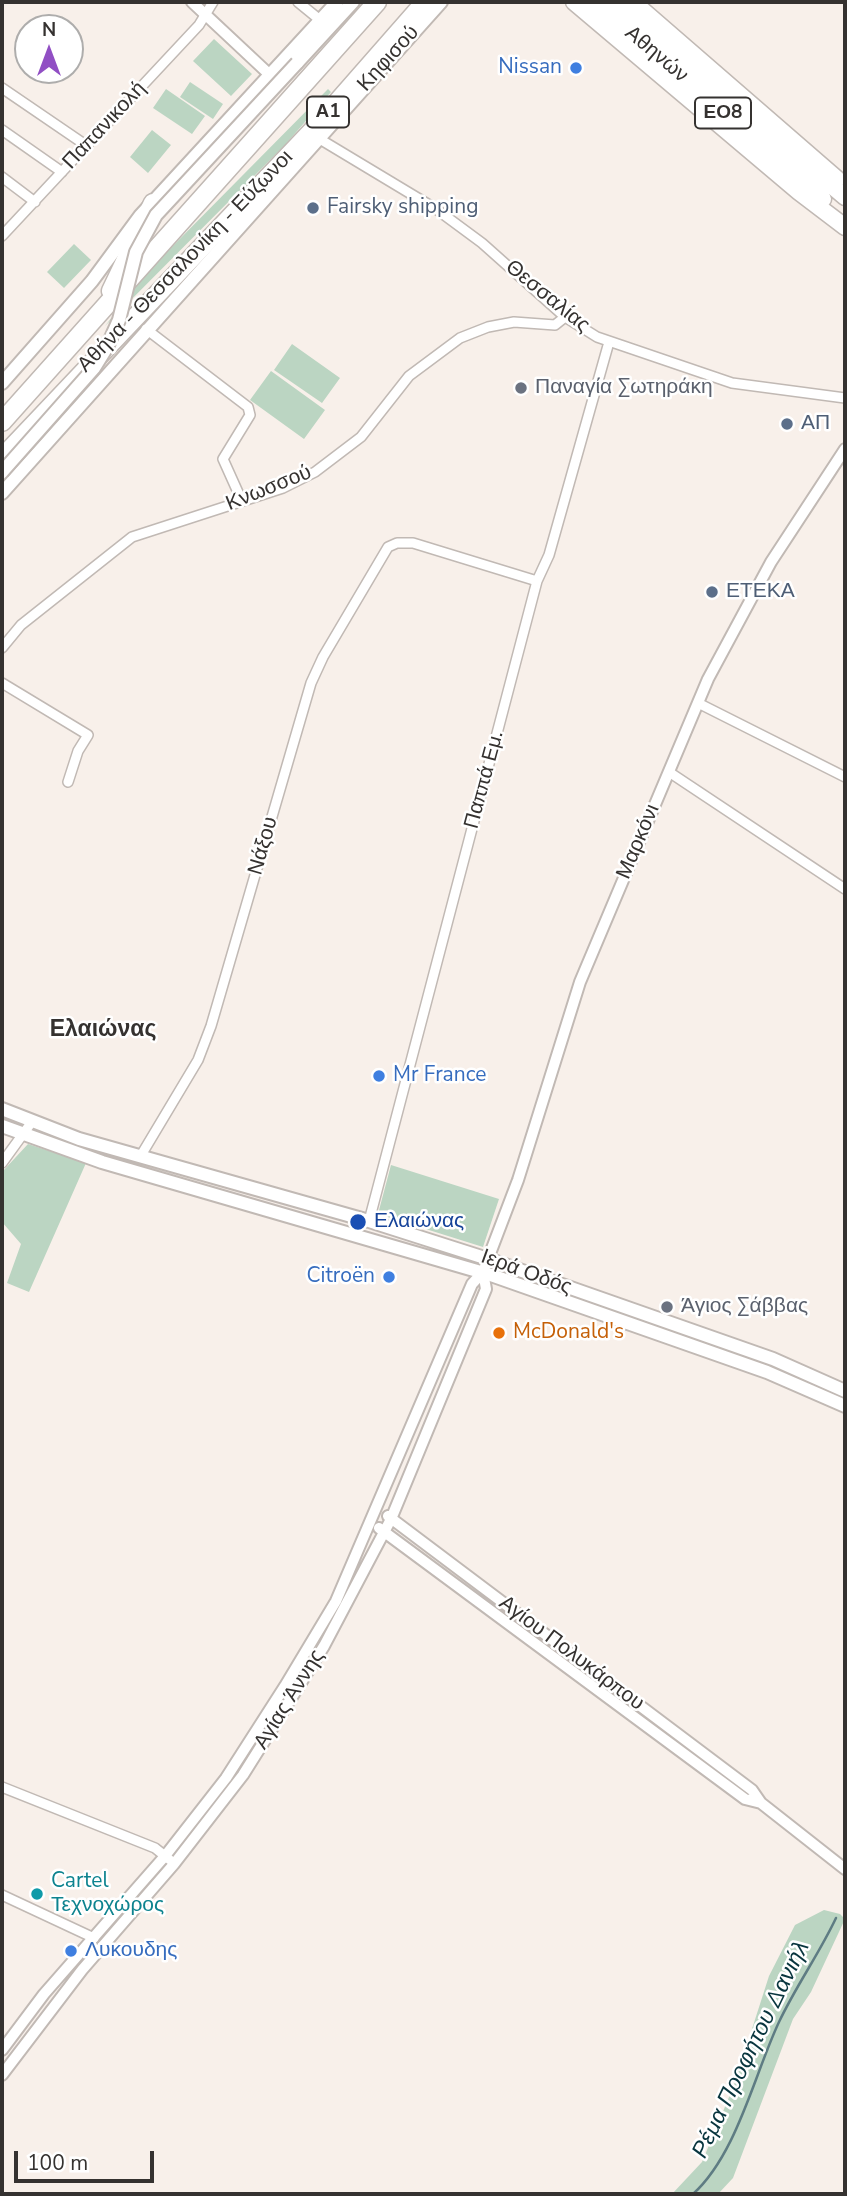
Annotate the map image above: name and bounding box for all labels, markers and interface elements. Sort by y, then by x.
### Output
north arrow [14,14,84,84]
text: N [42,17,56,43]
street label: Κηφισού [353,21,425,97]
street label: Αθηνών [619,21,693,89]
place label: Nissan [498,55,562,81]
marker: Nissan [568,60,584,76]
street label: Παπανικολή [58,77,152,175]
road number: Α1 [307,96,349,128]
road number: ΕΟ8 [695,97,751,128]
street label: Αθήνα - Θεσσαλονίκη - Εύζωνοι [73,146,299,378]
place label: Fairsky shipping [327,195,478,221]
marker: Fairsky shipping [305,200,321,216]
street label: Θεσσαλίας [500,255,594,339]
place label: Παναγία Σωτηράκη [535,375,713,401]
marker: Παναγία Σωτηράκη [513,380,529,396]
place label: ΑΠ [801,411,830,437]
marker: ΑΠ [779,416,795,432]
street label: Κνωσσού [223,460,315,518]
place label: ΕΤΕΚΑ [726,579,795,605]
marker: ΕΤΕΚΑ [704,584,720,600]
street label: Παππά Εμ. [460,728,510,832]
street label: Μαρκόνι [612,801,666,883]
street label: Νάξου [244,814,284,878]
district label: Ελαιώνας [50,1016,156,1044]
place label: Mr France [393,1063,486,1089]
marker: Mr France [371,1068,387,1084]
place label: Ελαιώνας [374,1209,464,1235]
marker: Ελαιώνας [348,1212,368,1232]
street label: Ιερά Οδός [477,1245,575,1301]
place label: Citroën [306,1264,375,1290]
marker: Citroën [381,1269,397,1285]
place label: Άγιος Σάββας [681,1294,808,1320]
marker: Άγιος Σάββας [659,1299,675,1315]
place label: McDonald's [513,1320,624,1346]
marker: McDonald's [491,1325,507,1341]
street label: Αγίου Πολυκάρπου [493,1591,649,1717]
street label: Αγίας Άννης [249,1645,331,1755]
place label: Cartel Τεχνοχώρος [51,1869,164,1919]
marker: Cartel Τεχνοχώρος [29,1886,45,1902]
water label: Ρέμα Προφήτου Δανιήλ [687,1937,817,2163]
place label: Λυκουδης [85,1938,177,1964]
marker: Λυκουδης [63,1943,79,1959]
scale bar [18,2136,158,2180]
text: 100 m [27,2149,88,2177]

